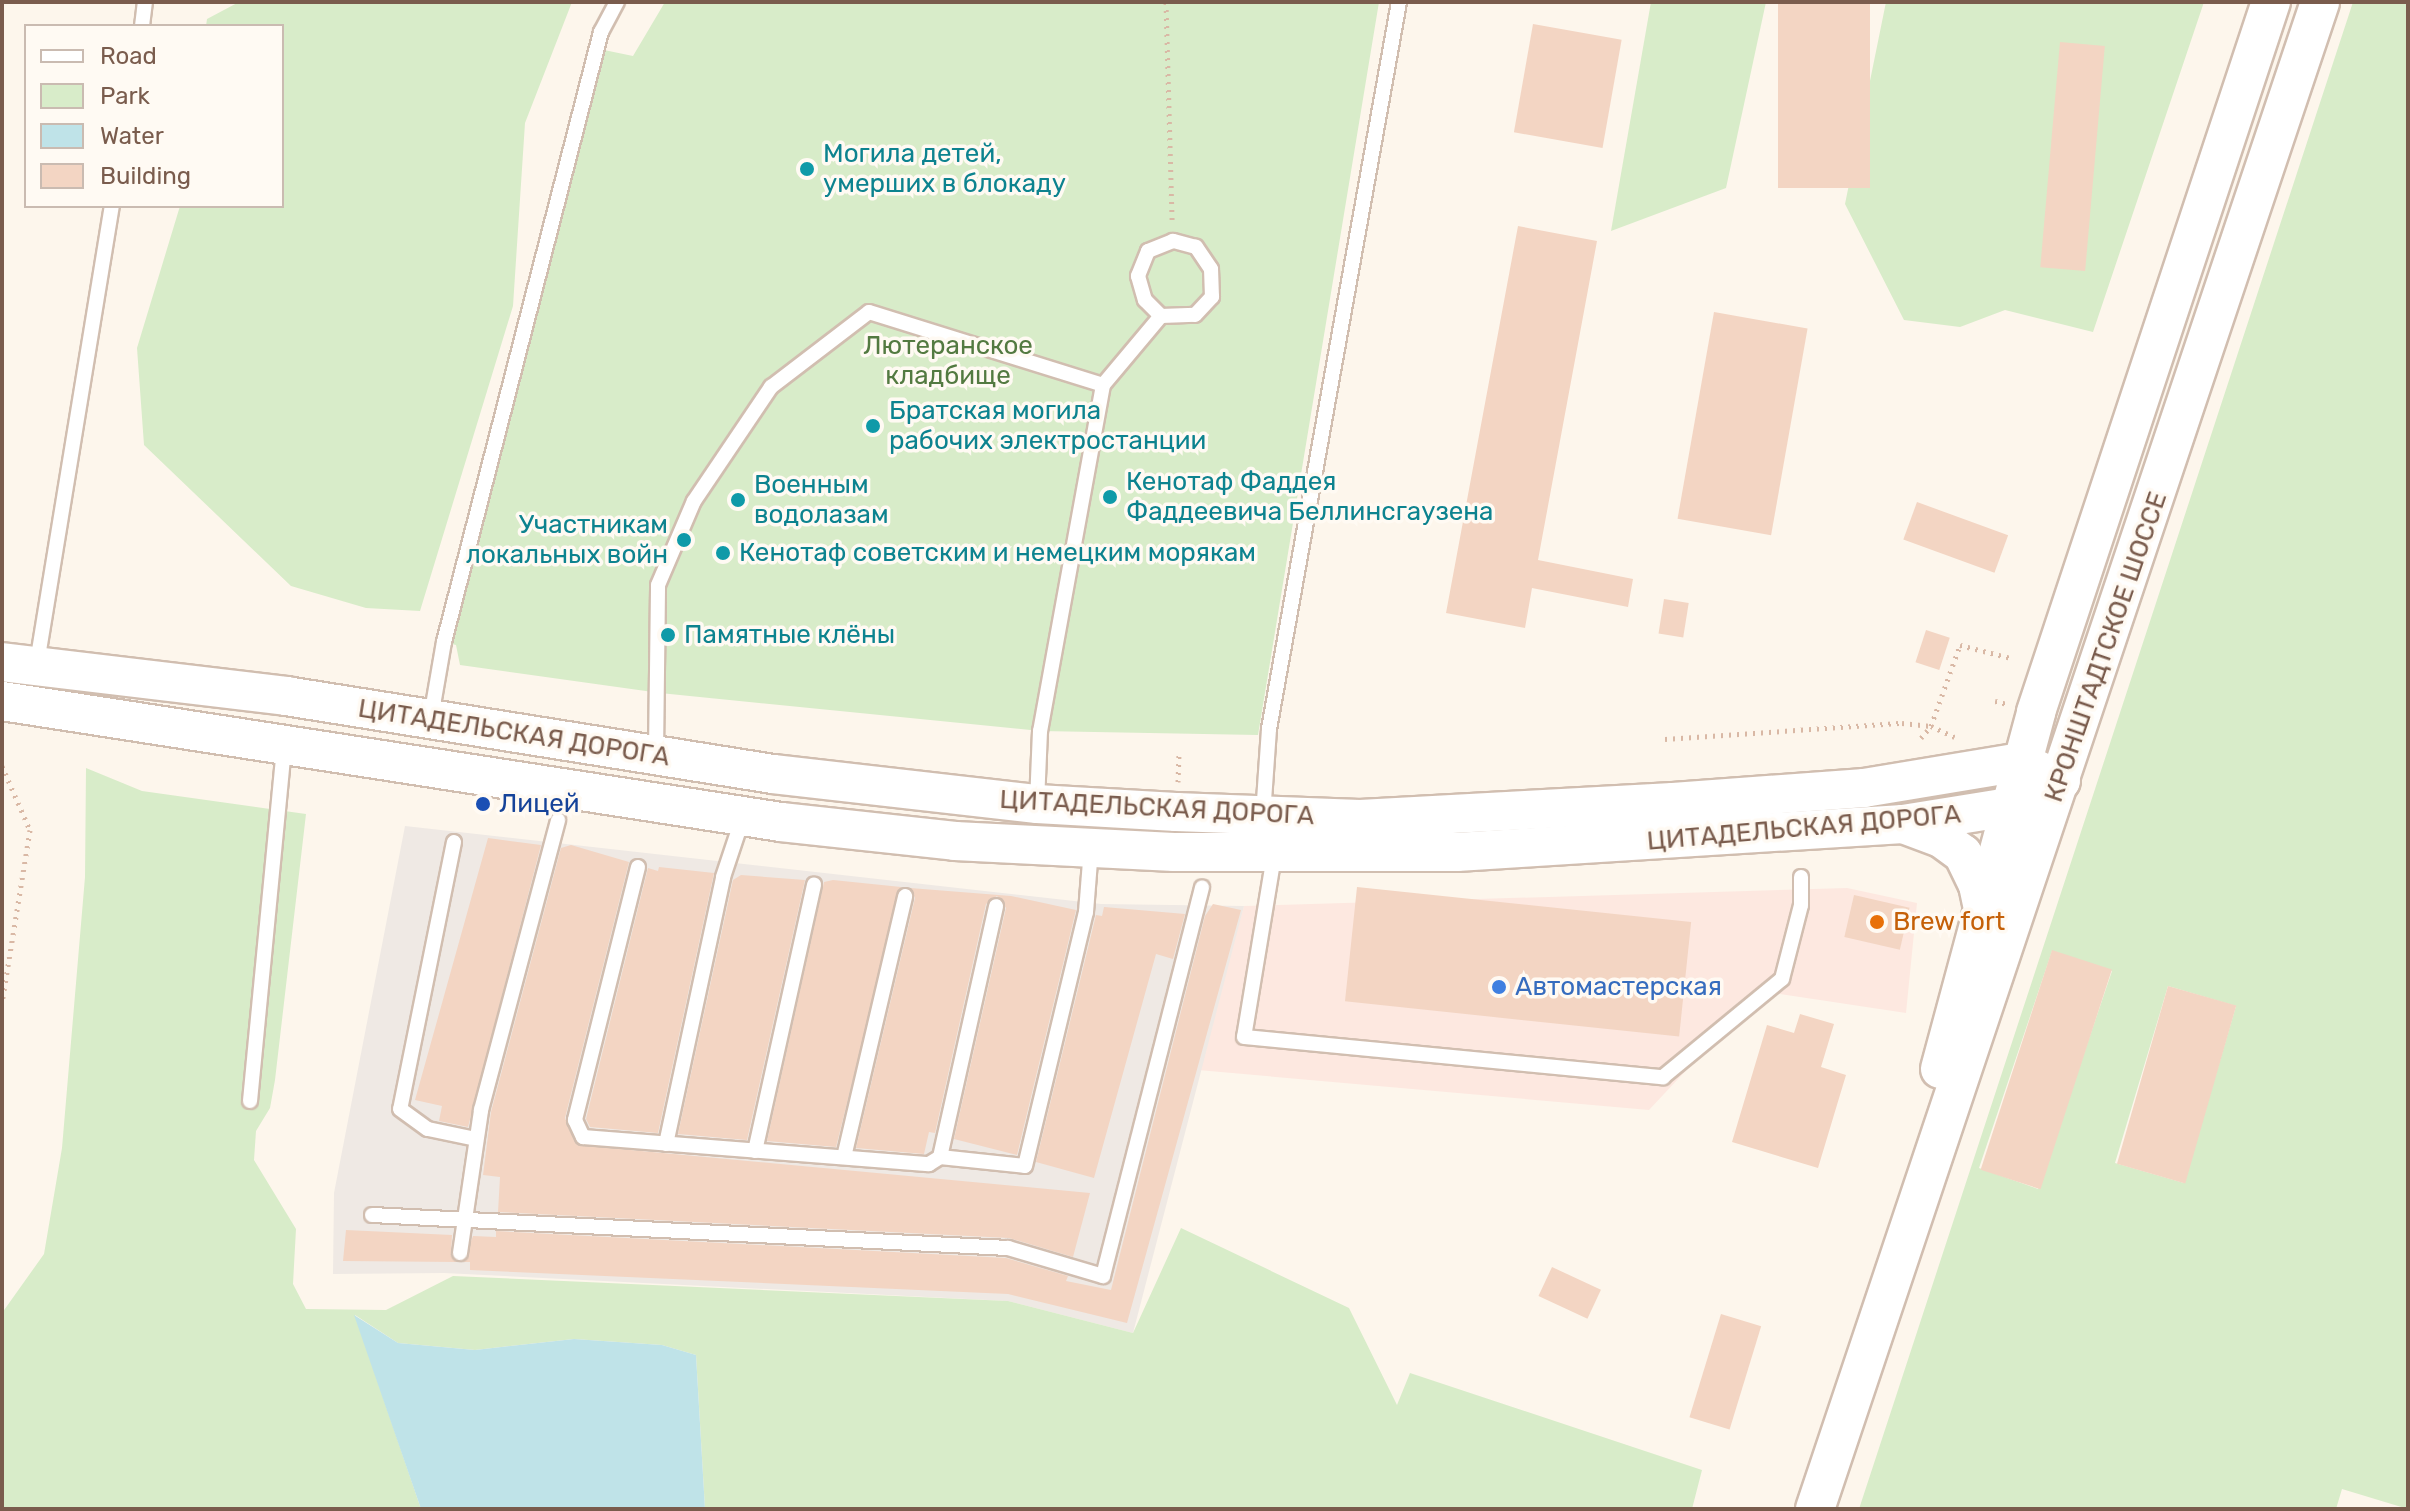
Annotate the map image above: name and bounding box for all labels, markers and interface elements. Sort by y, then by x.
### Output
legend [24,24,284,208]
text: Road [100,42,157,70]
text: Park [100,82,150,110]
text: Water [100,122,164,150]
place label: Могила детей, умерших в блокаду [823,138,1066,200]
marker: Могила детей, умерших в блокаду [798,160,816,178]
text: Building [100,162,191,190]
park label: Лютеранское кладбище [863,330,1033,392]
place label: Братская могила рабочих электростанции [889,395,1206,456]
marker: Братская могила рабочих электростанции [864,417,882,435]
place label: Кенотаф Фаддея Фаддеевича Беллинсгаузена [1126,466,1493,528]
place label: Военным водолазам [754,469,889,530]
marker: Кенотаф Фаддея Фаддеевича Беллинсгаузена [1101,488,1119,506]
street label: КРОНШТАДТСКОЕ ШОССЕ [2038,488,2174,806]
marker: Военным водолазам [729,491,747,509]
place label: Участникам локальных войн [466,509,668,570]
marker: Участникам локальных войн [675,531,693,549]
place label: Кенотаф советским и немецким морякам [739,537,1256,569]
marker: Кенотаф советским и немецким морякам [714,544,732,562]
place label: Памятные клёны [684,619,895,651]
marker: Памятные клёны [659,626,677,644]
street label: ЦИТАДЕЛЬСКАЯ ДОРОГА [356,693,672,773]
street label: ЦИТАДЕЛЬСКАЯ ДОРОГА [999,784,1315,832]
place label: Лицей [499,788,580,820]
marker: Лицей [474,795,492,813]
street label: ЦИТАДЕЛЬСКАЯ ДОРОГА [1646,799,1962,857]
place label: Brew fort [1893,906,2006,938]
marker: Brew fort [1868,913,1886,931]
place label: Автомастерская [1515,971,1722,1003]
marker: Автомастерская [1490,978,1508,996]

